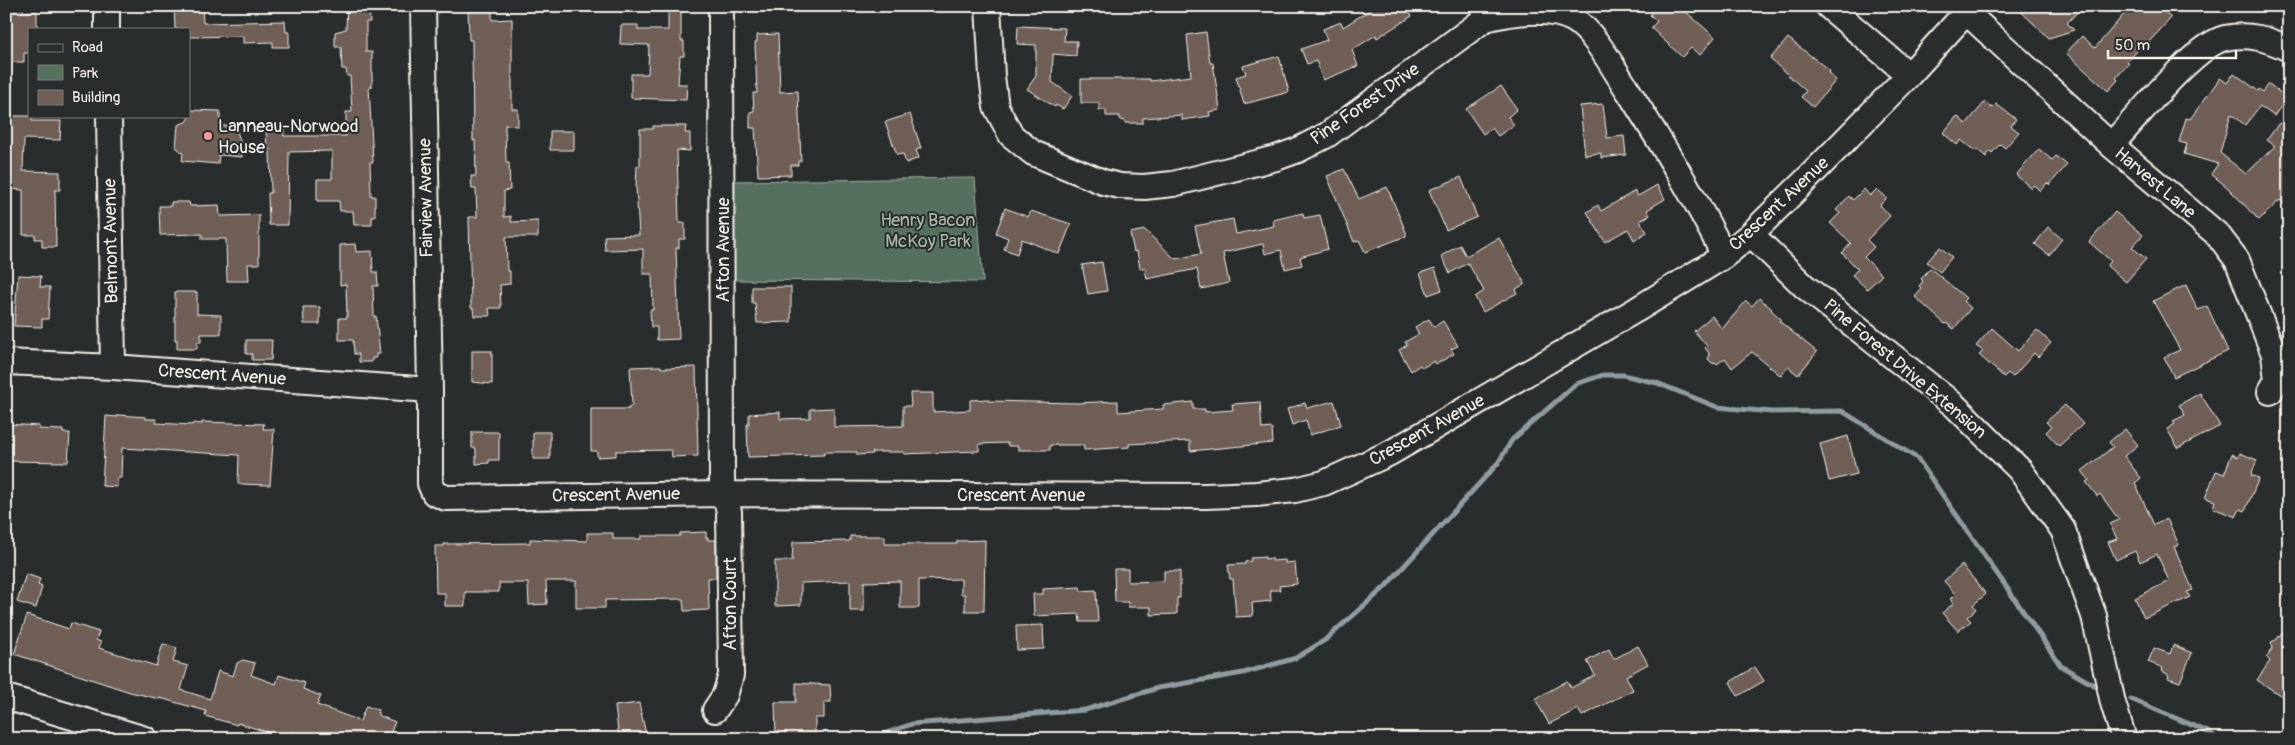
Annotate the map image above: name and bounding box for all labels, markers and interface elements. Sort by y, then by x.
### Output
legend [28,28,190,118]
scale bar [2108,28,2235,60]
text: 50 m [2115,36,2150,55]
text: Road [72,38,103,57]
street label: Pine Forest Drive [1306,58,1424,150]
text: Park [72,64,99,83]
text: Building [72,88,120,107]
place label: Lanneau-Norwood House [218,115,359,159]
marker: Lanneau-Norwood House [202,130,214,142]
street label: Fairview Avenue [413,138,439,258]
street label: Harvest Lane [2110,142,2201,224]
street label: Crescent Avenue [1724,152,1834,256]
street label: Belmont Avenue [98,178,124,304]
street label: Afton Avenue [712,197,735,303]
park label: Henry Bacon McKoy Park [881,209,975,253]
street label: Pine Forest Drive Extension [1819,294,1991,444]
street label: Crescent Avenue [157,359,287,391]
street label: Crescent Avenue [1365,389,1489,471]
street label: Crescent Avenue [552,482,680,508]
street label: Crescent Avenue [957,484,1085,507]
street label: Afton Court [719,557,742,651]

